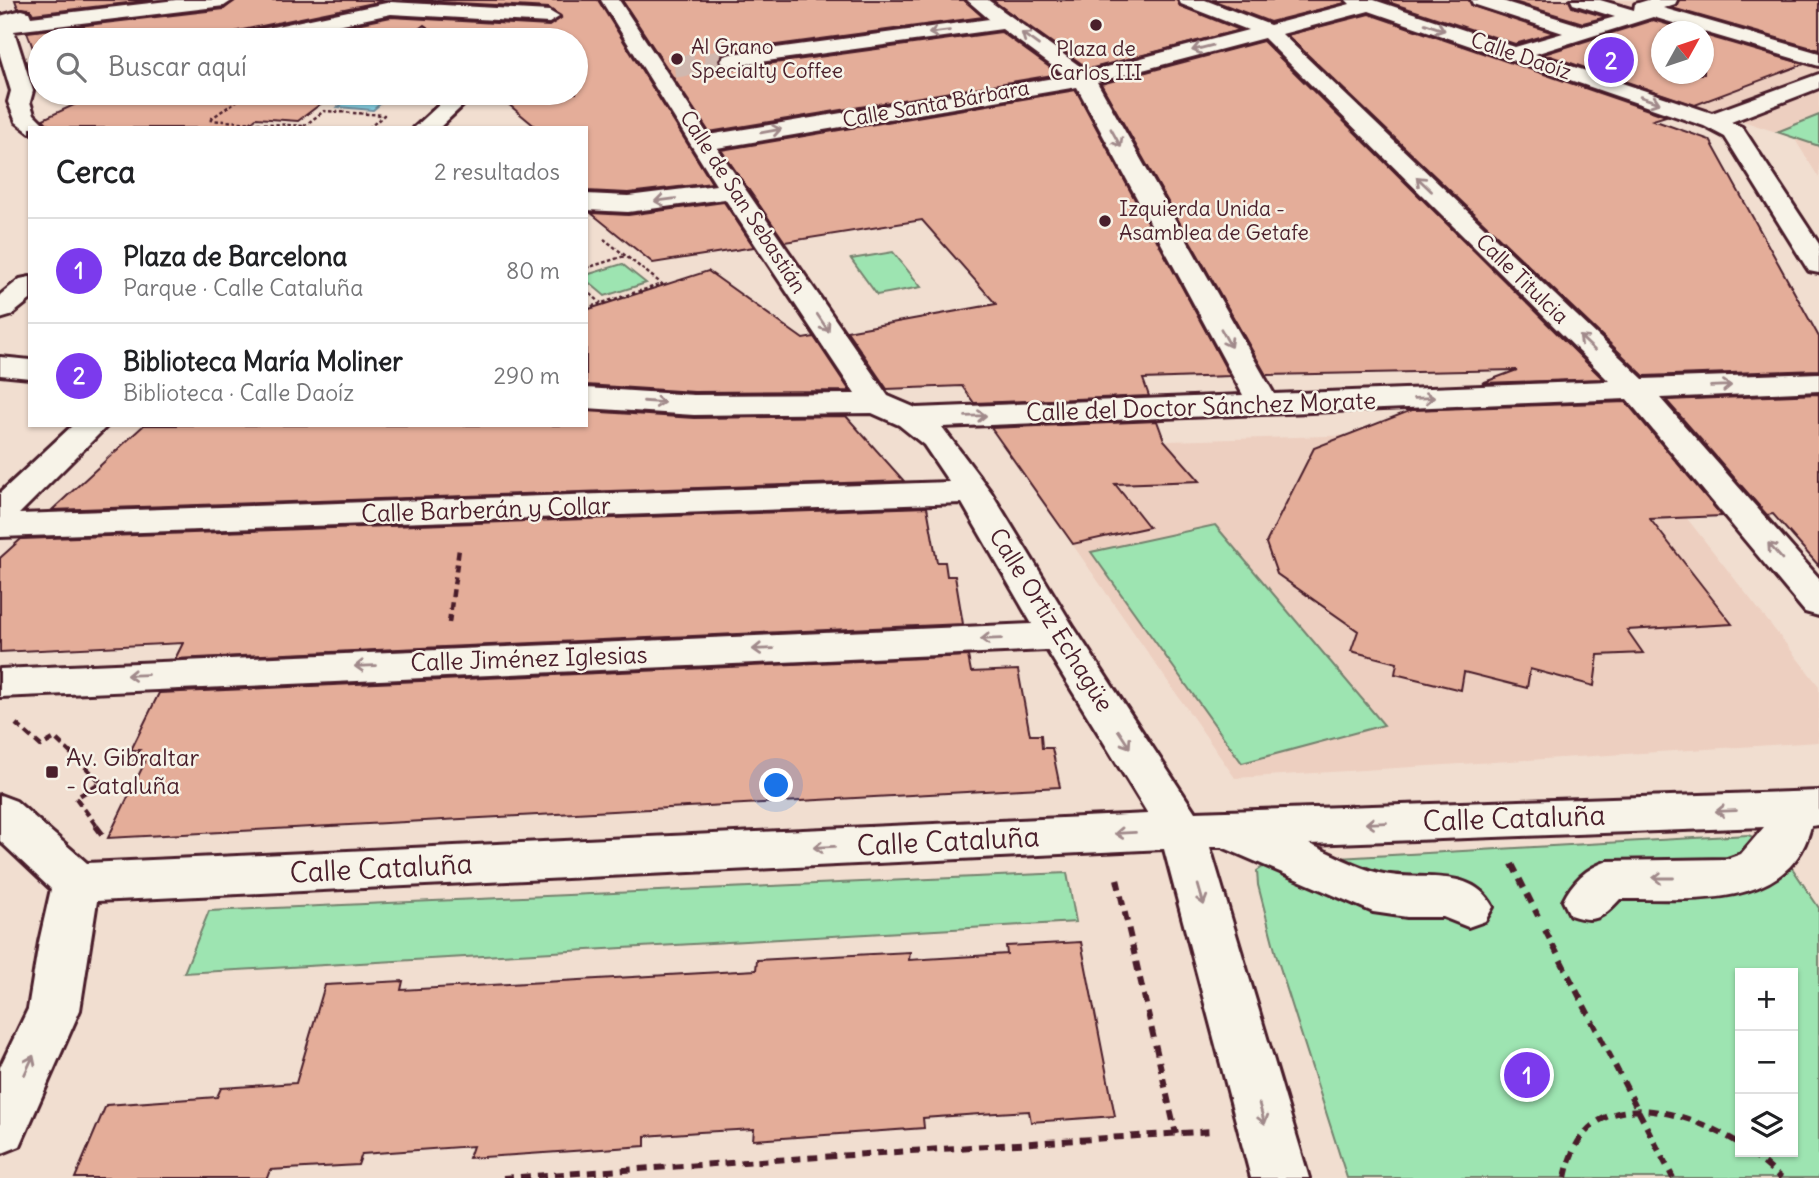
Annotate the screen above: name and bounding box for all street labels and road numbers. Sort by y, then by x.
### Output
street label: Calle Daoíz [1467,26,1575,85]
street label: Calle Santa Bárbara [840,74,1031,133]
street label: Calle de San Sebastián [674,105,813,298]
street label: Calle Titulcia [1470,228,1574,330]
street label: Calle del Doctor Sánchez Morate [1025,385,1377,427]
street label: Calle Barberán y Collar [361,490,611,528]
street label: Calle Ortiz Echagüe [983,522,1121,717]
street label: Calle Jiménez Iglesias [410,639,648,677]
street label: Calle Cataluña [1422,797,1606,839]
street label: Calle Cataluña [856,818,1040,864]
street label: Calle Cataluña [289,845,473,891]

